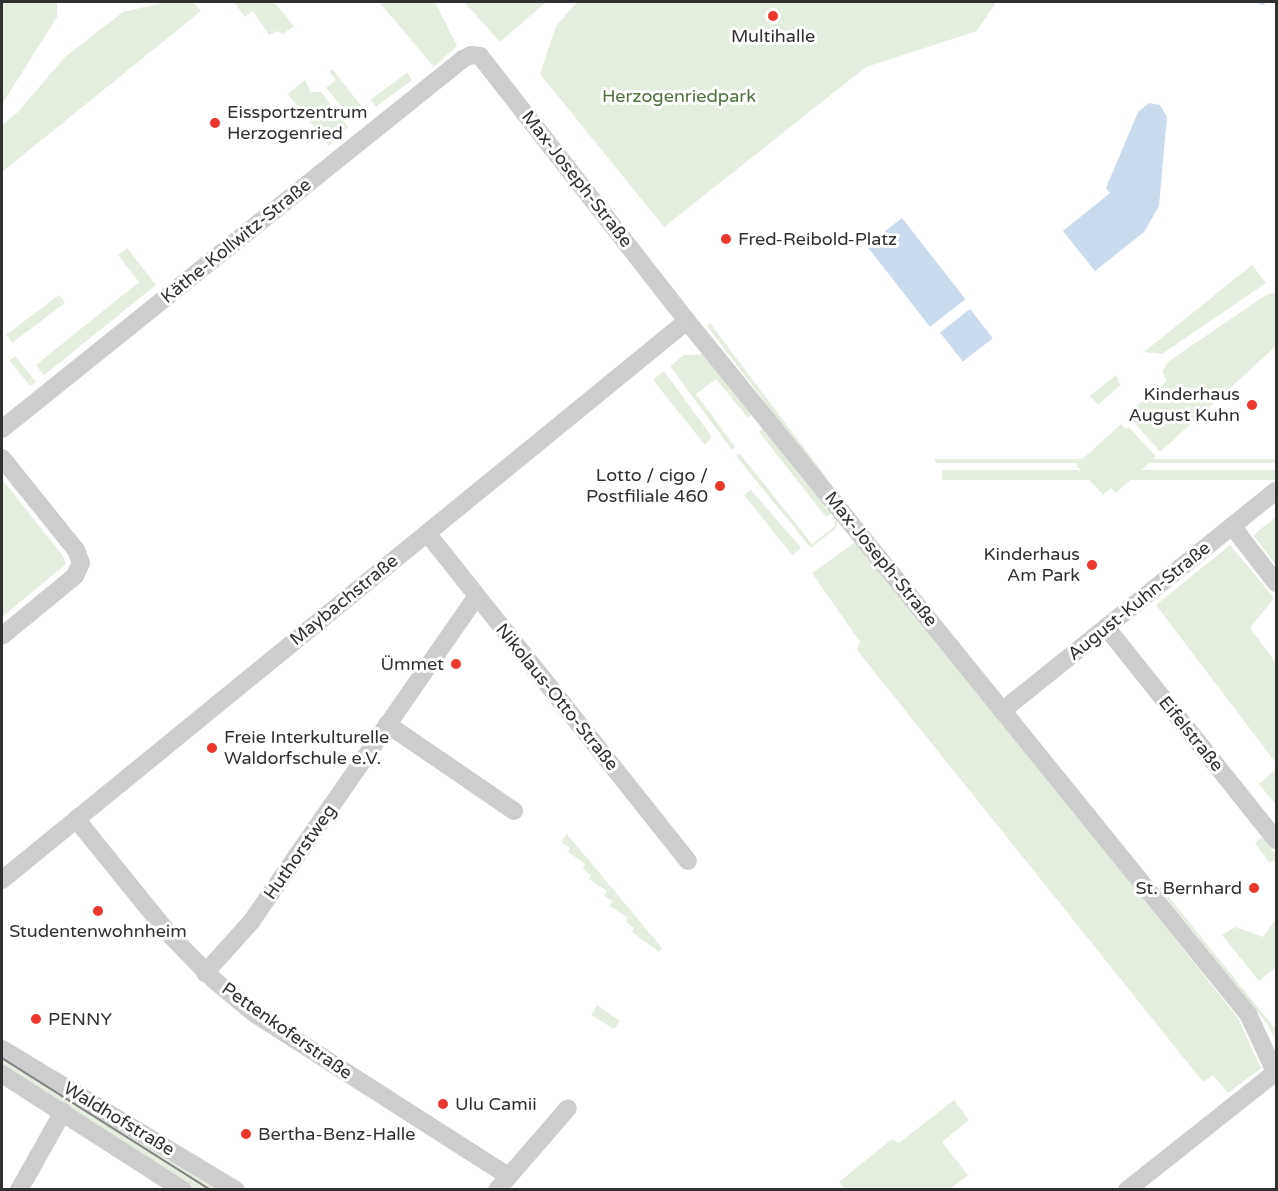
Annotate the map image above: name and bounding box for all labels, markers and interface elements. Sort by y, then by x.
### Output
marker: Multihalle [766,9,780,23]
place label: Multihalle [731,25,815,47]
park label: Herzogenriedpark [602,85,756,107]
place label: Eissportzentrum Herzogenried [227,102,367,144]
street label: Max-Joseph-Straße [517,106,637,252]
marker: Eissportzentrum Herzogenried [208,116,222,130]
street label: Käthe-Kollwitz-Straße [157,174,315,308]
place label: Fred-Reibold-Platz [738,228,897,250]
marker: Fred-Reibold-Platz [719,232,733,246]
place label: Kinderhaus August Kuhn [1128,384,1240,426]
marker: Kinderhaus August Kuhn [1245,398,1259,412]
place label: Lotto / cigo / Postfiliale 460 [586,465,708,508]
marker: Lotto / cigo / Postfiliale 460 [713,479,727,493]
street label: Max-Joseph-Straße [820,487,942,631]
street label: August-Kuhn-Straße [1063,537,1215,665]
place label: Kinderhaus Am Park [983,544,1080,586]
street label: Maybachstraße [286,550,402,650]
marker: Kinderhaus Am Park [1085,558,1099,572]
street label: Nikolaus-Otto-Straße [491,619,623,775]
place label: Ümmet [381,653,444,675]
marker: Ümmet [449,657,463,671]
street label: Eifelstraße [1154,692,1228,776]
place label: Freie Interkulturelle Waldorfschule e.V. [224,727,389,770]
marker: Freie Interkulturelle Waldorfschule e.V. [205,741,219,755]
street label: Huthorstweg [259,800,341,904]
place label: St. Bernhard [1136,877,1242,899]
marker: St. Bernhard [1247,881,1261,895]
marker: Studentenwohnheim [91,904,105,918]
place label: Studentenwohnheim [9,920,187,942]
street label: Pettenkoferstraße [218,978,356,1084]
place label: PENNY [48,1008,112,1030]
marker: PENNY [29,1012,43,1026]
street label: Waldhofstraße [60,1077,178,1161]
place label: Ulu Camii [455,1093,537,1115]
marker: Ulu Camii [436,1097,450,1111]
place label: Bertha-Benz-Halle [258,1123,415,1145]
marker: Bertha-Benz-Halle [239,1127,253,1141]

